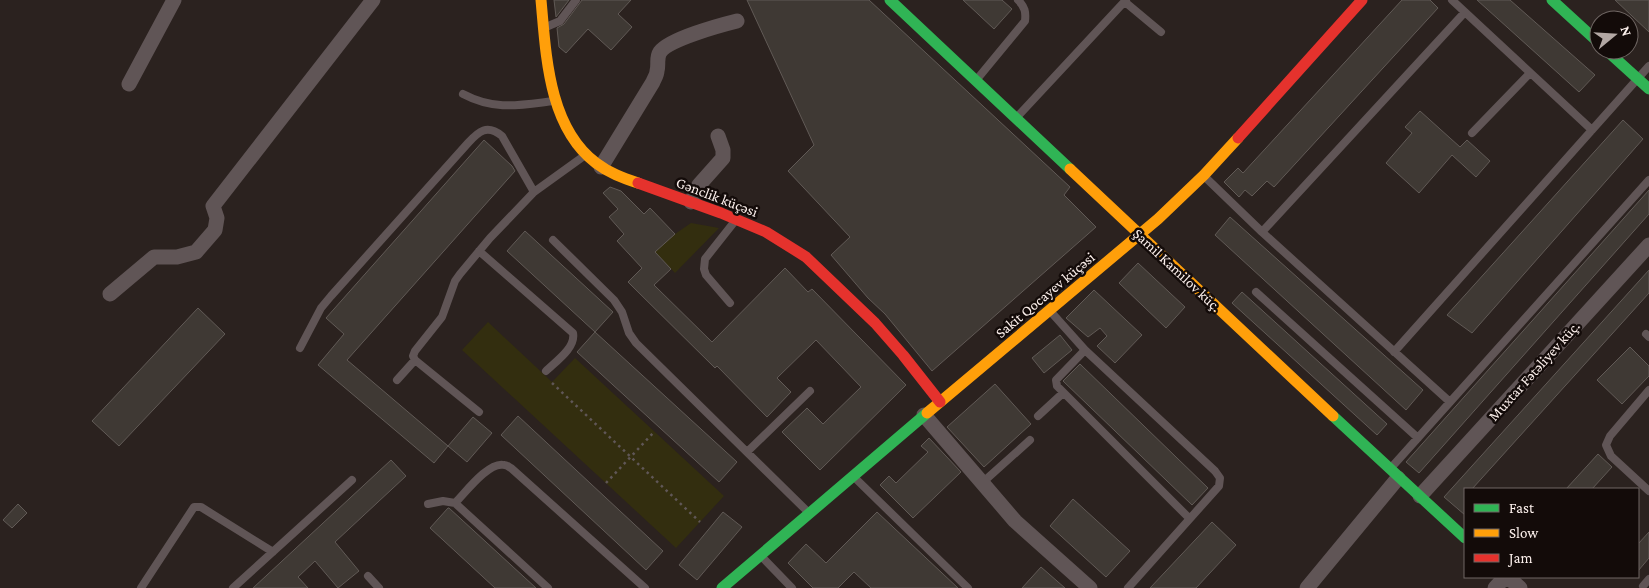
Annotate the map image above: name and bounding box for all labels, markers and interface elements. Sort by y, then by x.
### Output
north arrow [1589,10,1639,60]
text: N [1617,24,1636,38]
street label: Gənclik küçəsi [674,174,760,221]
street label: Şamil Kamilov küç. [1129,225,1224,315]
street label: Sakit Qocayev küçəsi [992,249,1098,342]
street label: Muxtar Fətəliyev küç. [1485,318,1584,425]
legend [1464,488,1639,578]
text: Fast [1509,500,1535,516]
text: Slow [1509,525,1539,541]
text: Jam [1507,550,1532,567]

